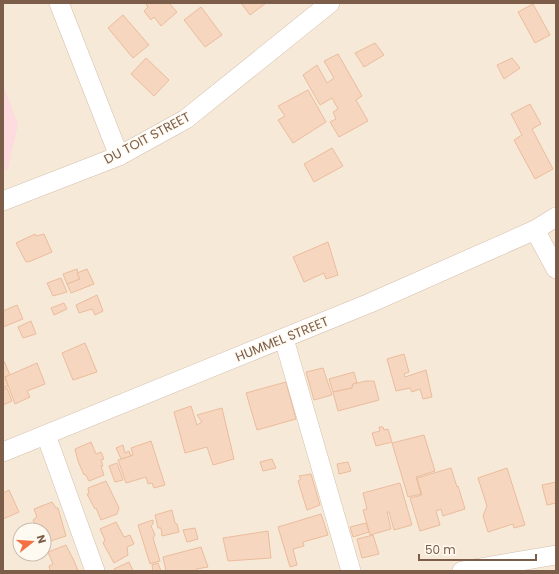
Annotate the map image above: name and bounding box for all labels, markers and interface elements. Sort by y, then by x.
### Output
street label: DU TOIT STREET [100,107,194,169]
street label: HUMMEL STREET [233,312,331,366]
north arrow [12,522,52,562]
text: N [33,533,50,545]
scale bar [419,536,536,562]
text: 50 m [425,541,456,558]

